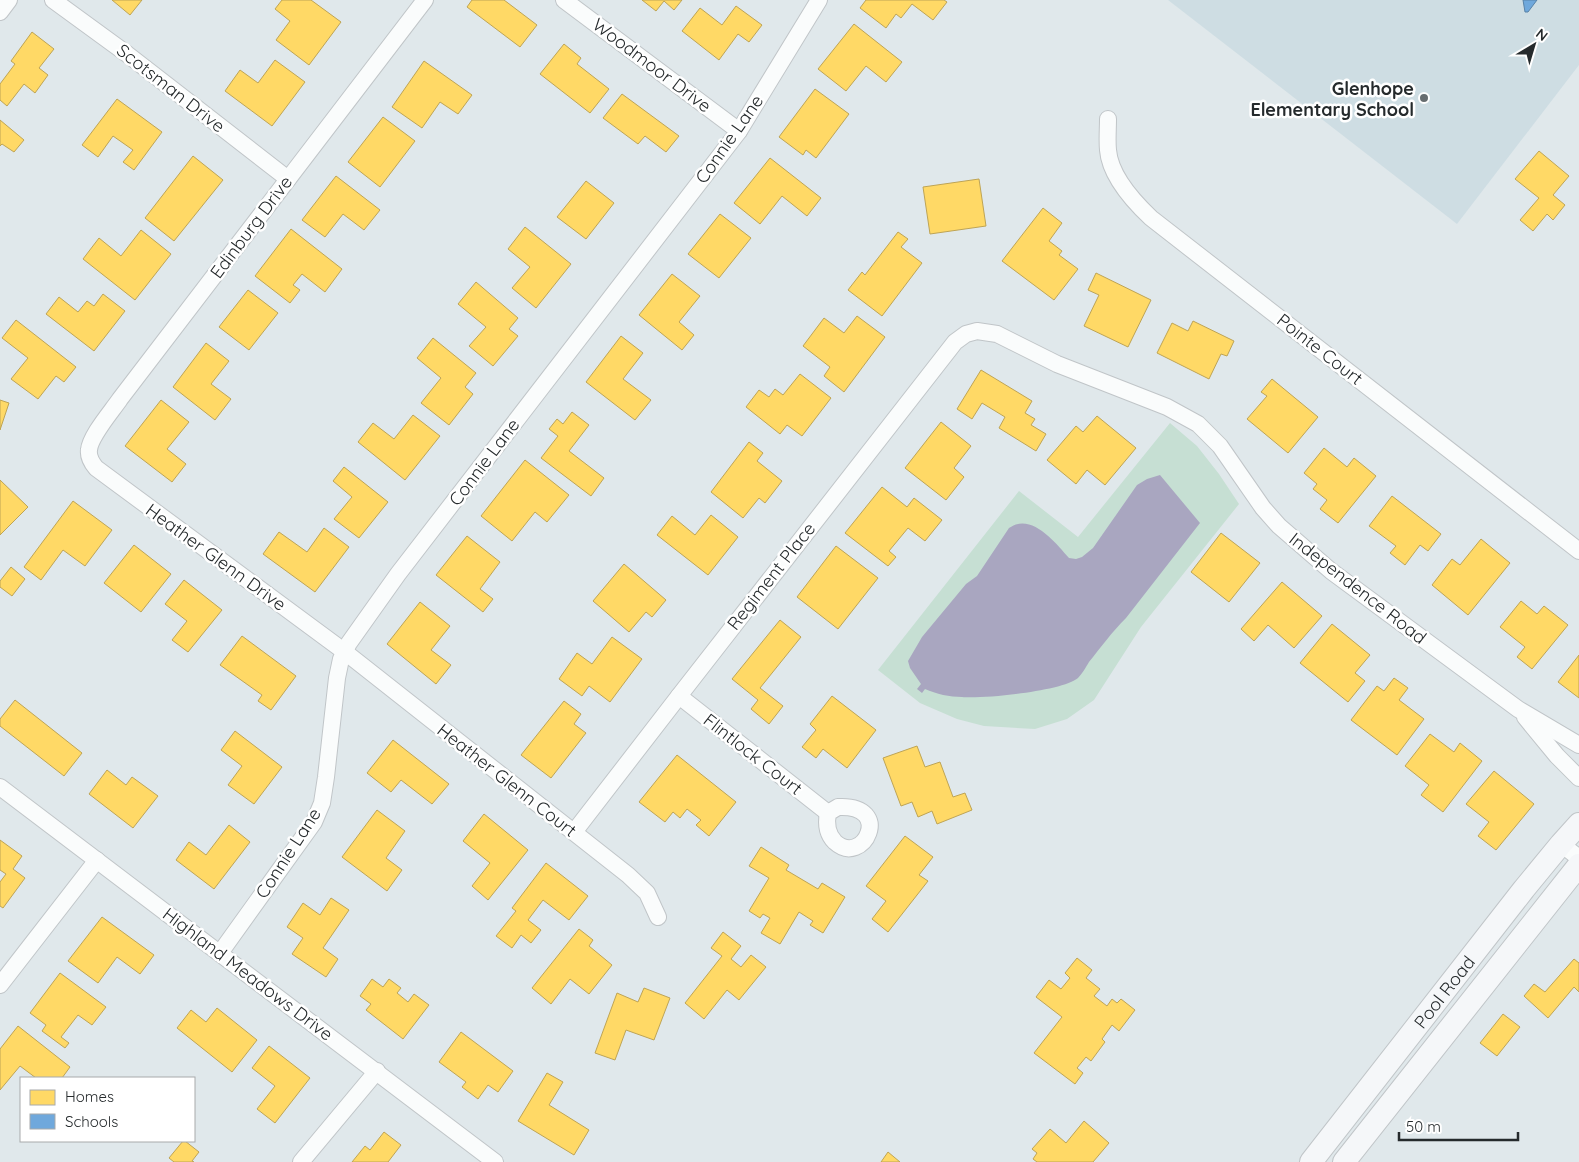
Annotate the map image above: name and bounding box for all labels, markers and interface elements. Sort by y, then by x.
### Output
street label: Woodmoor Drive [588,13,716,117]
north arrow [1509,20,1559,70]
text: N [1532,24,1552,45]
street label: Scotsman Drive [112,39,230,137]
place label: Glenhope Elementary School [1250,77,1414,121]
street label: Connie Lane [690,90,768,188]
marker: Glenhope Elementary School [1418,92,1430,104]
street label: Edinburg Drive [205,171,297,283]
street label: Pointe Court [1272,308,1368,390]
street label: Connie Lane [444,414,524,510]
street label: Heather Glenn Drive [141,498,291,616]
street label: Regiment Place [722,518,820,634]
street label: Independence Road [1285,527,1431,649]
street label: Flintlock Court [699,708,807,800]
street label: Heather Glenn Court [433,718,581,842]
street label: Connie Lane [250,803,326,903]
street label: Highland Meadows Drive [158,902,338,1046]
street label: Pool Road [1408,951,1479,1033]
legend [20,1077,195,1142]
text: Homes [65,1087,114,1106]
scale bar [1399,1110,1518,1142]
text: Schools [65,1112,118,1131]
text: 50 m [1406,1117,1441,1136]

